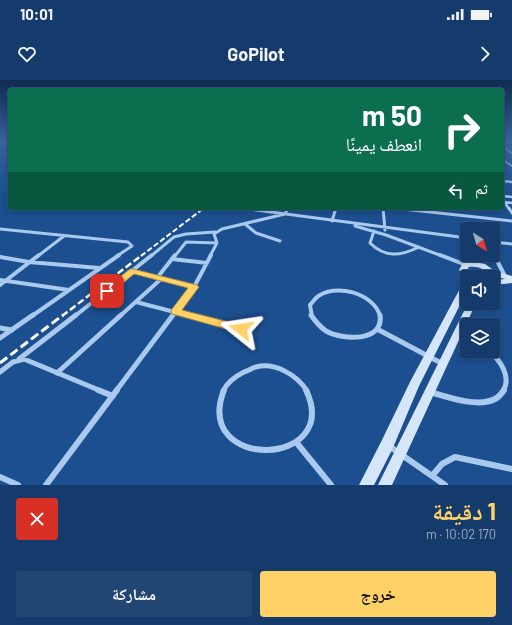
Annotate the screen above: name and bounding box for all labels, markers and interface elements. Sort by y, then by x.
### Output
text: 10:01 [20,5,53,23]
icon: heart [16,43,38,65]
text: GoPilot [227,43,285,65]
icon: forward [474,43,496,65]
text: 50 m [362,98,422,132]
icon: right [436,104,488,156]
text: انعطف يمينًا [346,133,422,155]
text: ثم [475,179,488,197]
icon: left [445,180,467,202]
north arrow [460,222,500,262]
map controls [460,222,500,358]
button: sound [460,270,500,310]
pin [90,274,124,308]
icon: arrive [96,280,118,302]
position arrow [220,308,262,350]
button: layers [460,318,500,358]
text: 1 دقيقة [432,496,496,525]
button: close [16,498,58,540]
text: 170 m · 10:02 [426,526,496,542]
button: مشاركة [16,571,252,617]
button: خروج [260,571,496,617]

